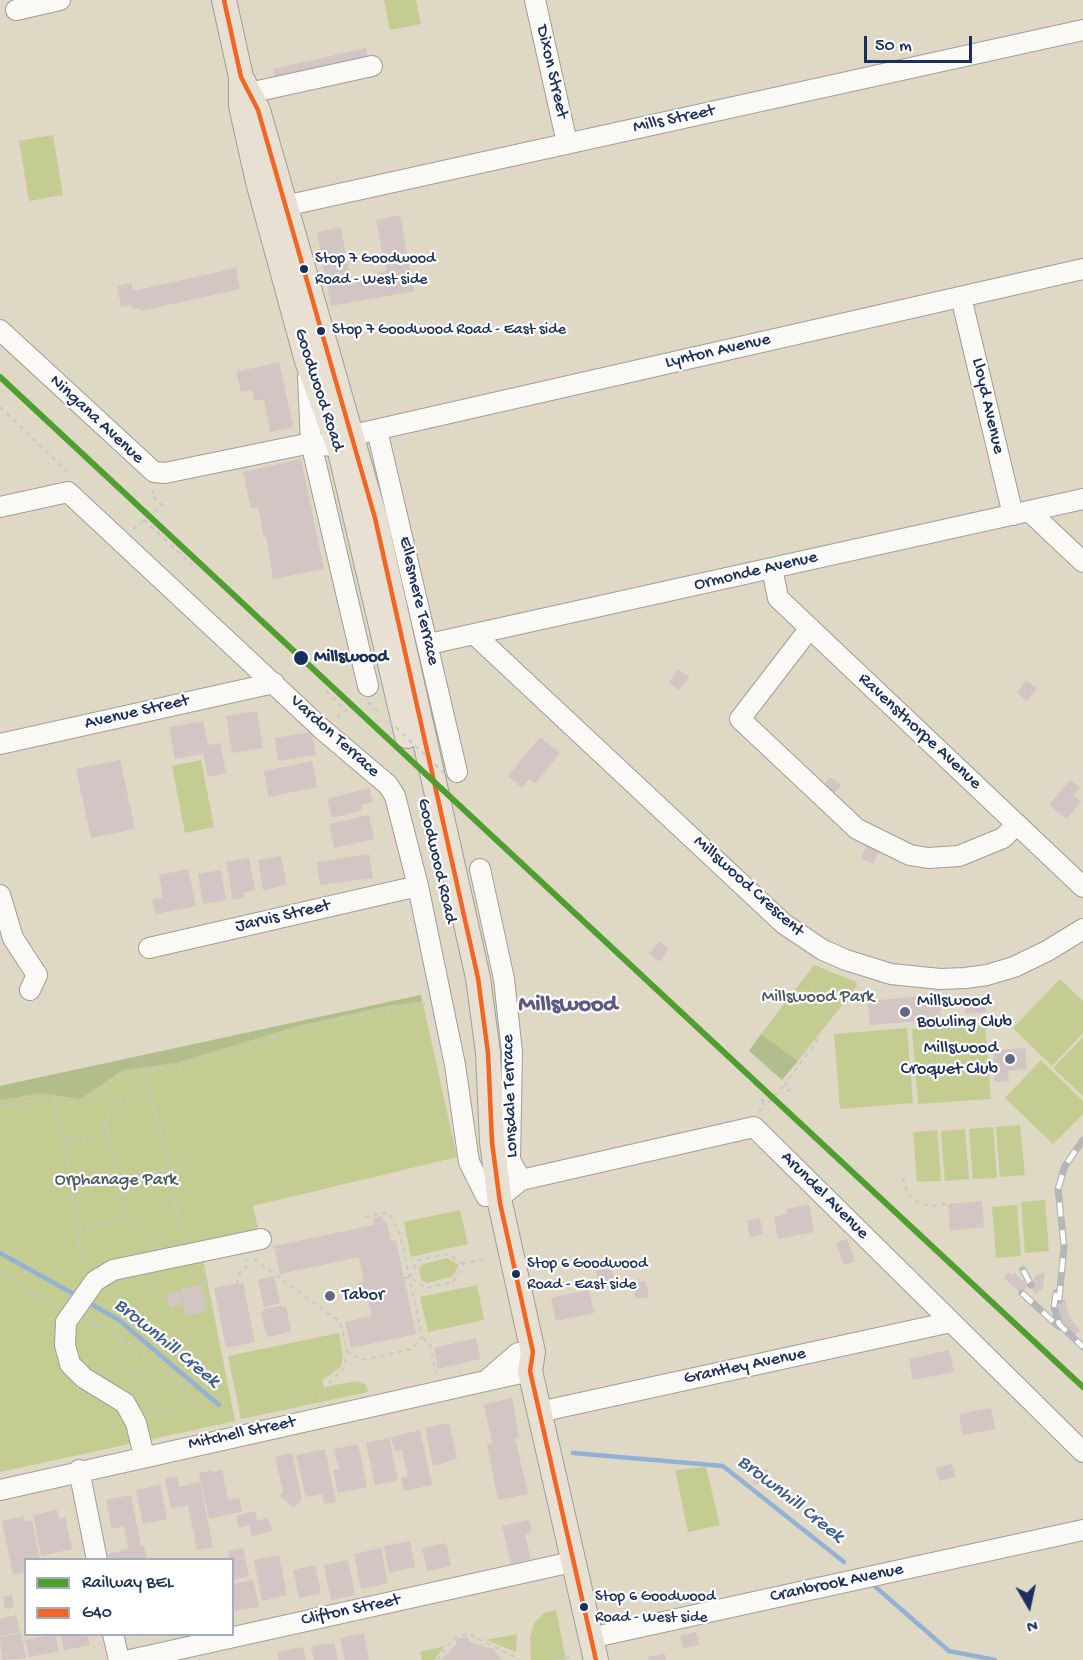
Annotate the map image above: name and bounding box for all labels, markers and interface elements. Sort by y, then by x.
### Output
street label: Dixon Street [530,23,572,121]
scale bar [867,24,975,62]
text: 50 m [875,36,912,57]
street label: Mills Street [631,101,717,139]
place label: Stop 7 Goodwood Road - West side [315,250,435,288]
marker: Stop 7 Goodwood Road - West side [298,263,310,275]
place label: Stop 7 Goodwood Road - East side [332,321,566,341]
marker: Stop 7 Goodwood Road - East side [315,325,327,337]
street label: Goodwood Road [288,326,348,454]
street label: Lynton Avenue [663,329,773,375]
street label: Lloyd Avenue [965,356,1009,456]
street label: Ningana Avenue [44,371,148,469]
street label: Ellesmere Terrace [393,535,443,667]
street label: Ormonde Avenue [692,547,820,597]
place label: Millswood [314,647,388,669]
marker: Millswood [292,649,310,667]
street label: Ravensthorpe Avenue [853,669,985,795]
street label: Avenue Street [83,691,191,735]
street label: Vardon Terrace [285,691,383,783]
street label: Goodwood Road [411,797,461,925]
street label: Millswood Crescent [688,832,808,942]
street label: Jarvis Street [233,896,333,938]
park label: Millswood Park [762,987,874,1009]
place label: Millswood Bowling Club [917,991,1012,1034]
district label: Millswood [519,992,617,1020]
marker: Millswood Bowling Club [898,1005,912,1019]
street label: Lonsdale Terrace [498,1034,524,1158]
place label: Millswood Croquet Club [901,1038,998,1080]
marker: Millswood Croquet Club [1003,1052,1017,1066]
street label: Arundel Avenue [775,1147,873,1245]
park label: Orphanage Park [55,1170,177,1192]
place label: Stop 6 Goodwood Road - East side [527,1255,647,1293]
marker: Stop 6 Goodwood Road - East side [510,1268,522,1280]
place label: Tabor [342,1285,384,1307]
marker: Tabor [323,1289,337,1303]
water label: Brownhill Creek [108,1294,224,1394]
street label: Grantley Avenue [682,1344,808,1390]
street label: Mitchell Street [186,1412,298,1456]
water label: Brownhill Creek [732,1451,848,1549]
legend [24,1558,234,1636]
street label: Cranbrook Avenue [768,1559,906,1609]
text: Railway BEL [82,1573,173,1594]
north arrow [999,1576,1059,1636]
place label: Stop 6 Goodwood Road - West side [595,1588,715,1626]
street label: Clifton Street [300,1590,402,1632]
marker: Stop 6 Goodwood Road - West side [578,1601,590,1613]
text: G40 [82,1603,112,1624]
text: N [1025,1614,1039,1634]

